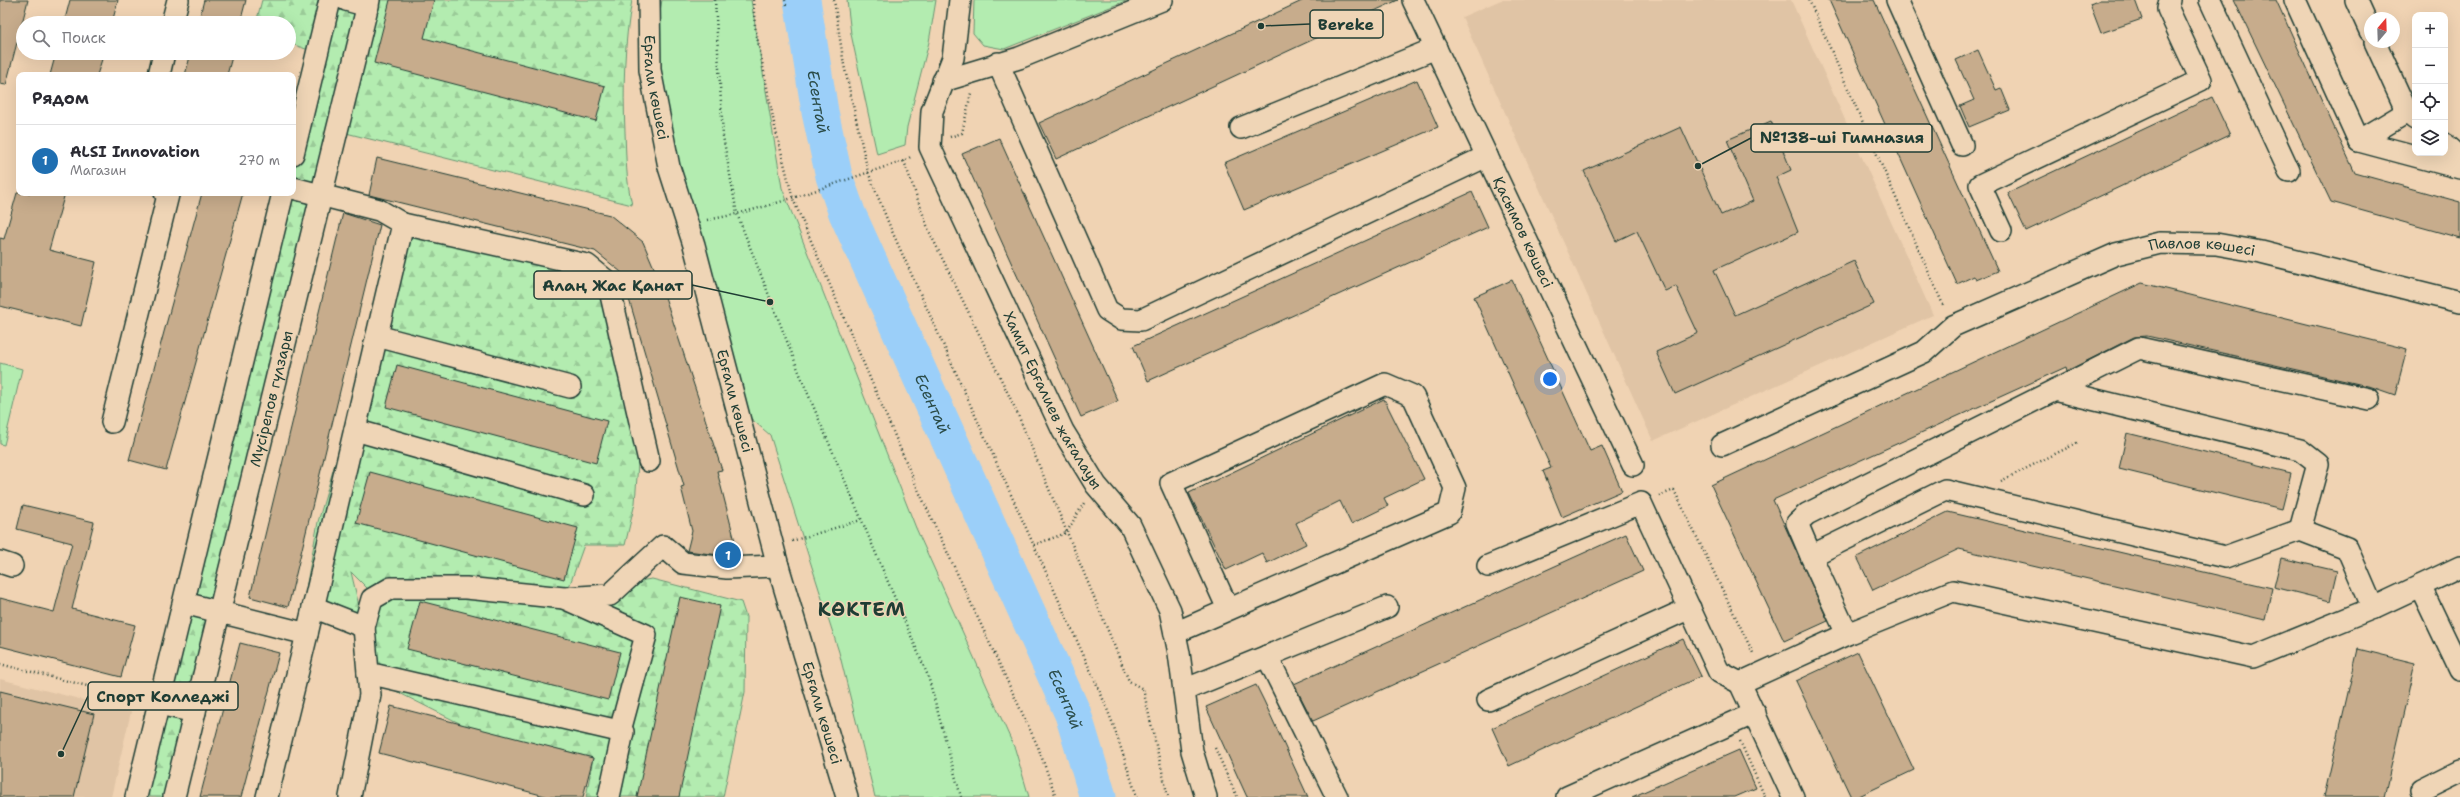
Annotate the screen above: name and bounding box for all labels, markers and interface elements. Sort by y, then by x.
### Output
callout: Bereke [1310,10,1383,38]
north arrow [2364,12,2400,48]
map controls [2412,12,2448,156]
button: + [2412,12,2448,48]
text: Bereke [1318,14,1375,35]
search box [16,16,296,60]
icon: search [30,27,52,49]
text: Поиск [62,28,106,48]
street label: Ерғали көшесі [640,35,673,142]
button: − [2412,48,2448,84]
water label: Есентай [803,68,835,135]
button: locate [2412,84,2448,120]
text: Рядом [32,87,89,109]
button: layers [2412,120,2448,156]
callout: №138-ші Гимназия [1751,124,1932,152]
text: №138-ші Гимназия [1760,127,1924,148]
text: ALSI Innovation [70,142,200,162]
text: 1 [42,152,48,169]
text: 270 m [238,152,280,169]
text: Магазин [70,162,126,179]
street label: Қасымов көшесі [1488,173,1558,291]
street label: Павлов көшесі [2146,233,2257,261]
callout: Алаң Жас Қанат [534,271,692,299]
text: Алаң Жас Қанат [542,275,684,296]
street label: Хамит Ерғалиев жағалауы [998,308,1106,493]
street label: Мүсірепов гүлзары [245,329,298,469]
street label: Ерғали көшесі [712,347,758,455]
your location [1540,369,1560,389]
water label: Есентай [910,370,956,437]
pin: 1 [715,540,741,570]
district label: КӨКТЕМ [818,597,906,622]
street label: Ерғали көшесі [797,659,847,767]
water label: Есентай [1043,665,1087,732]
callout: Спорт Колледжі [88,682,238,710]
text: Спорт Колледжі [96,686,230,707]

